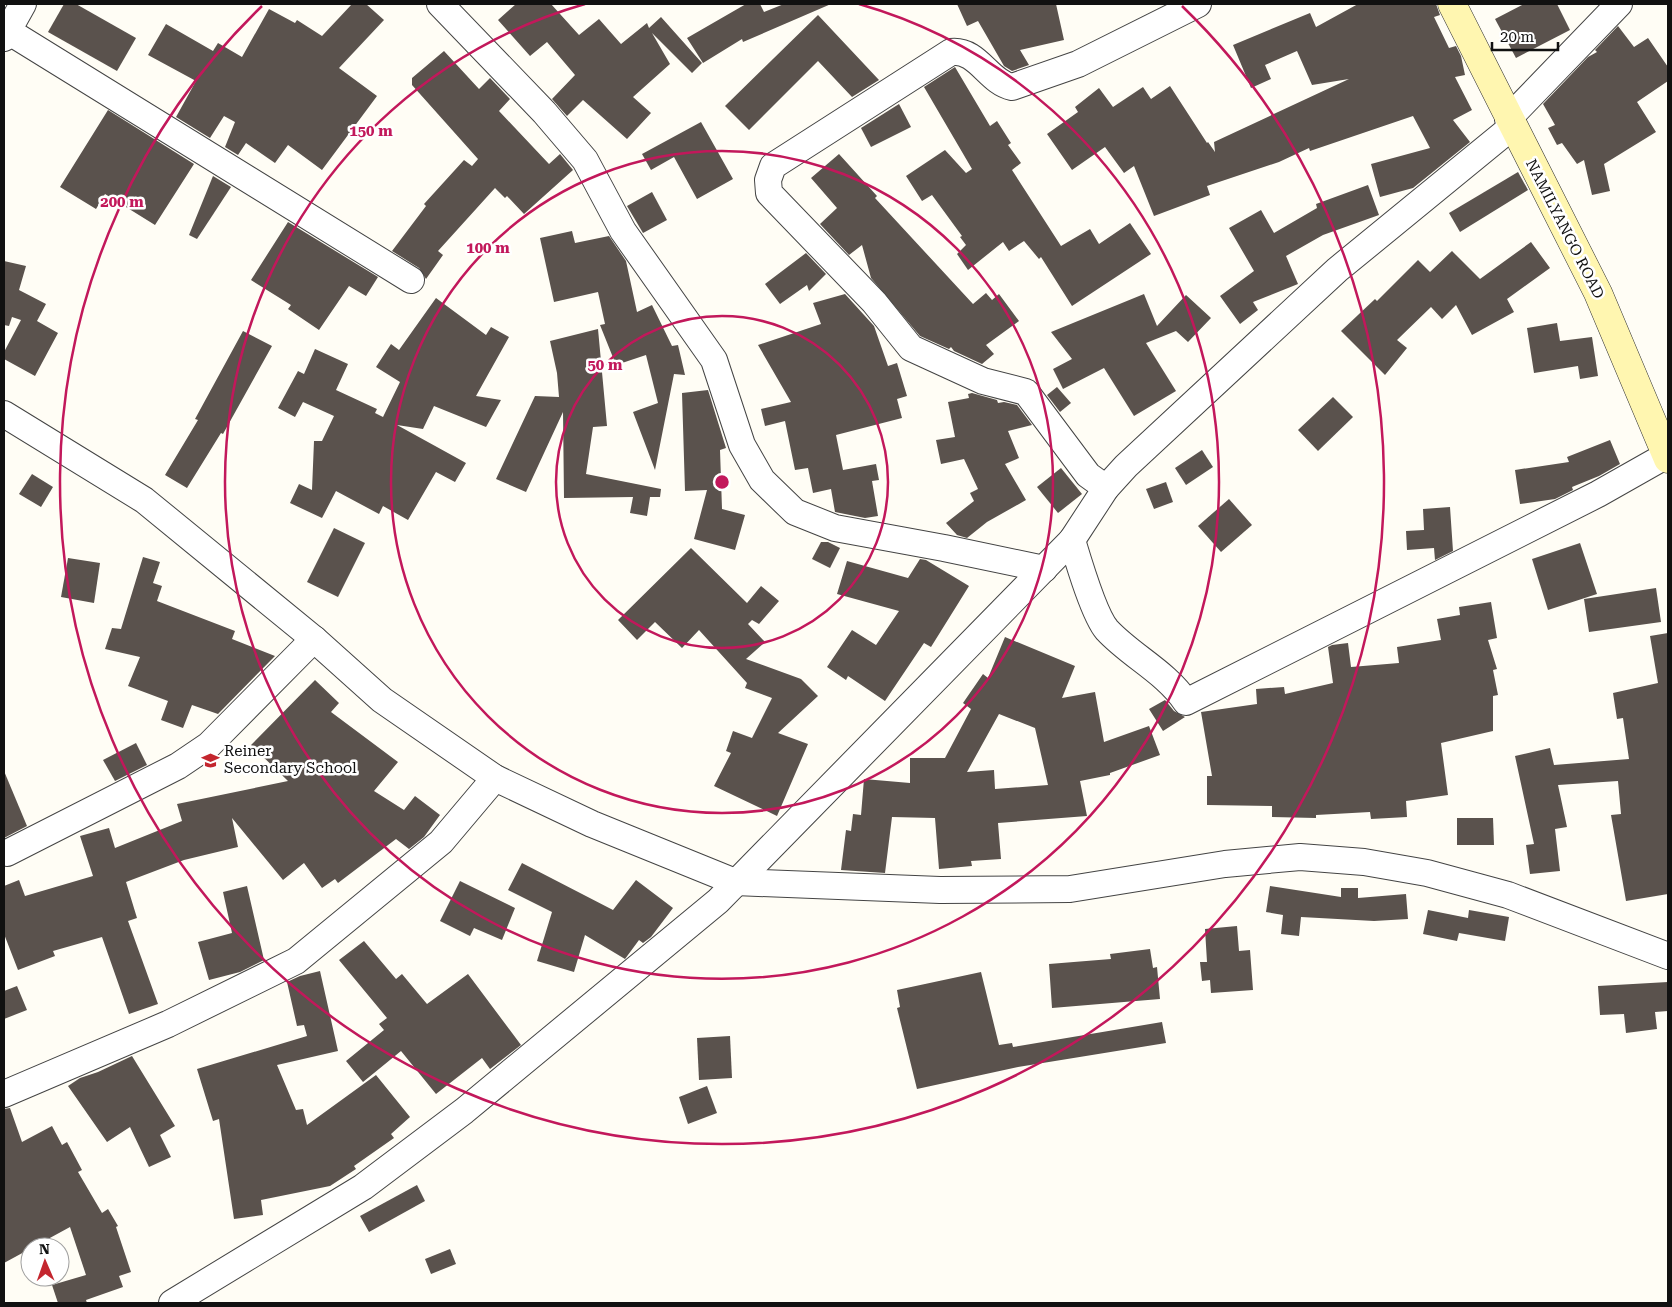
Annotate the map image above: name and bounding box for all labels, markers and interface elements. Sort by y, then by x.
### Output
scale bar [1492,20,1558,52]
text: 20 m [1500,28,1535,46]
text: 150 m [349,122,393,140]
street label: NAMILYANGO ROAD [1522,156,1608,302]
text: 200 m [100,193,144,211]
text: 100 m [466,239,510,257]
text: 50 m [587,356,623,374]
centre of rings [713,473,731,491]
place label: Reiner Secondary School [224,742,357,777]
school or university icon: Reiner Secondary School [200,750,220,770]
north arrow [20,1237,70,1287]
text: N [39,1241,50,1257]

